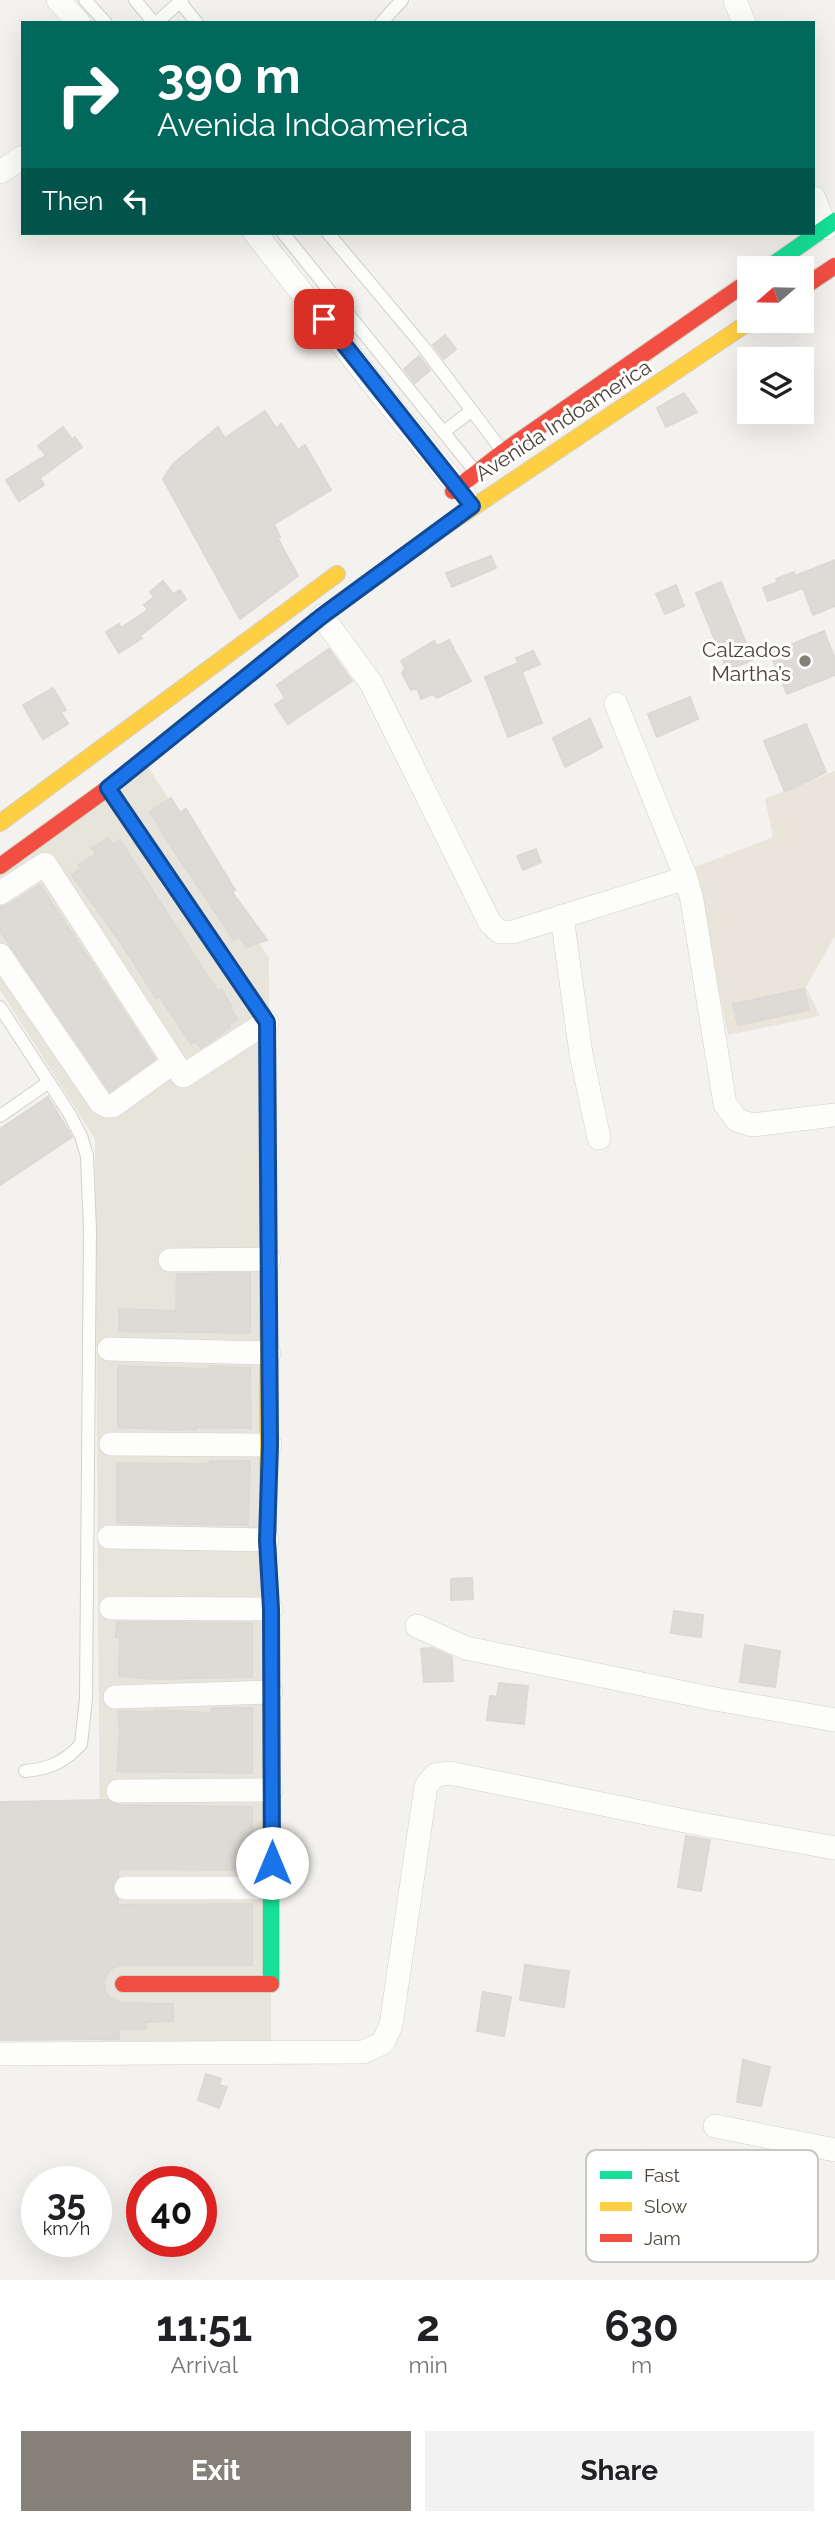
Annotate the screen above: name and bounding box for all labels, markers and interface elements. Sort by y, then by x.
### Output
text: 390 m [157,47,301,104]
icon: right [42,49,133,140]
text: Avenida Indoamerica [157,106,468,143]
icon: left [117,182,155,220]
text: Then [42,186,103,216]
north arrow [737,256,814,332]
map controls [737,256,814,424]
pin [294,289,354,349]
icon: arrive [305,300,343,338]
button: layers [737,347,814,424]
street label: Avenida Indoamerica [471,354,655,486]
place label: Calzados Martha’s [702,637,791,686]
marker: Calzados Martha’s [797,653,813,669]
position arrow [235,1826,309,1900]
legend [586,2150,818,2262]
text: Fast [644,2164,680,2186]
speed limit sign: 40 [126,2166,217,2257]
text: 35 [47,2182,86,2223]
text: Slow [644,2195,688,2217]
text: km/h [43,2218,90,2239]
text: Jam [644,2227,681,2249]
text: 11:51 [156,2302,252,2351]
text: 2 [416,2302,440,2351]
text: 630 [604,2302,679,2351]
text: Arrival [170,2351,238,2378]
text: min [408,2351,448,2378]
text: m [631,2351,652,2378]
button: Exit [21,2431,411,2511]
button: Share [425,2431,814,2511]

